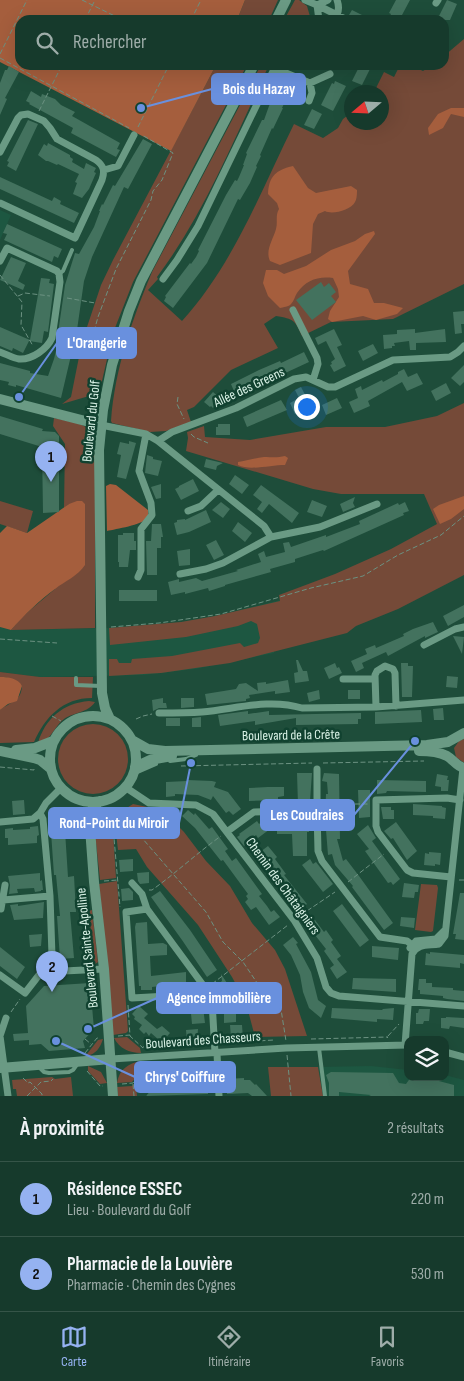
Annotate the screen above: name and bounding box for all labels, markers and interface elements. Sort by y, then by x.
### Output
search box [15,15,449,70]
icon: search [33,29,61,57]
text: Rechercher [73,31,147,54]
callout: Bois du Hazay [212,74,305,104]
text: Bois du Hazay [223,80,296,99]
north arrow [344,85,389,130]
callout: L'Orangerie [57,328,136,358]
text: L'Orangerie [67,334,127,353]
street label: Allée des Greens [210,363,287,411]
street label: Boulevard du Golf [78,378,104,463]
your location [294,394,320,420]
pin: 1 [35,441,67,482]
street label: Boulevard de la Crête [242,726,340,744]
callout: Les Coudraies [261,800,354,830]
text: Les Coudraies [270,806,344,825]
callout: Rond-Point du Miroir [49,808,179,838]
text: Rond-Point du Miroir [59,814,169,833]
street label: Chemin des Châtaigniers [242,834,324,938]
street label: Boulevard Sainte-Apolline [72,887,102,1009]
pin: 2 [36,951,68,992]
callout: Agence immobilière [157,983,281,1013]
text: Agence immobilière [166,989,271,1008]
street label: Boulevard des Chasseurs [145,1027,261,1053]
map controls [404,1036,449,1081]
button: layers [404,1036,449,1081]
callout: Chrys' Coiffure [135,1062,235,1092]
text: Chrys' Coiffure [145,1068,225,1087]
text: À proximité [20,1116,105,1141]
text: 2 résultats [387,1119,444,1138]
text: Résidence ESSEC [67,1178,182,1201]
text: 1 [33,1190,39,1209]
text: 220 m [411,1190,444,1209]
text: Lieu · Boulevard du Golf [67,1201,191,1220]
text: Pharmacie de la Louvière [67,1253,233,1276]
text: 2 [32,1265,40,1284]
text: 530 m [411,1265,444,1284]
text: Pharmacie · Chemin des Cygnes [67,1276,236,1295]
tab: Carte [60,1323,88,1370]
tab: Itinéraire [208,1323,251,1370]
tab: Favoris [371,1323,404,1370]

